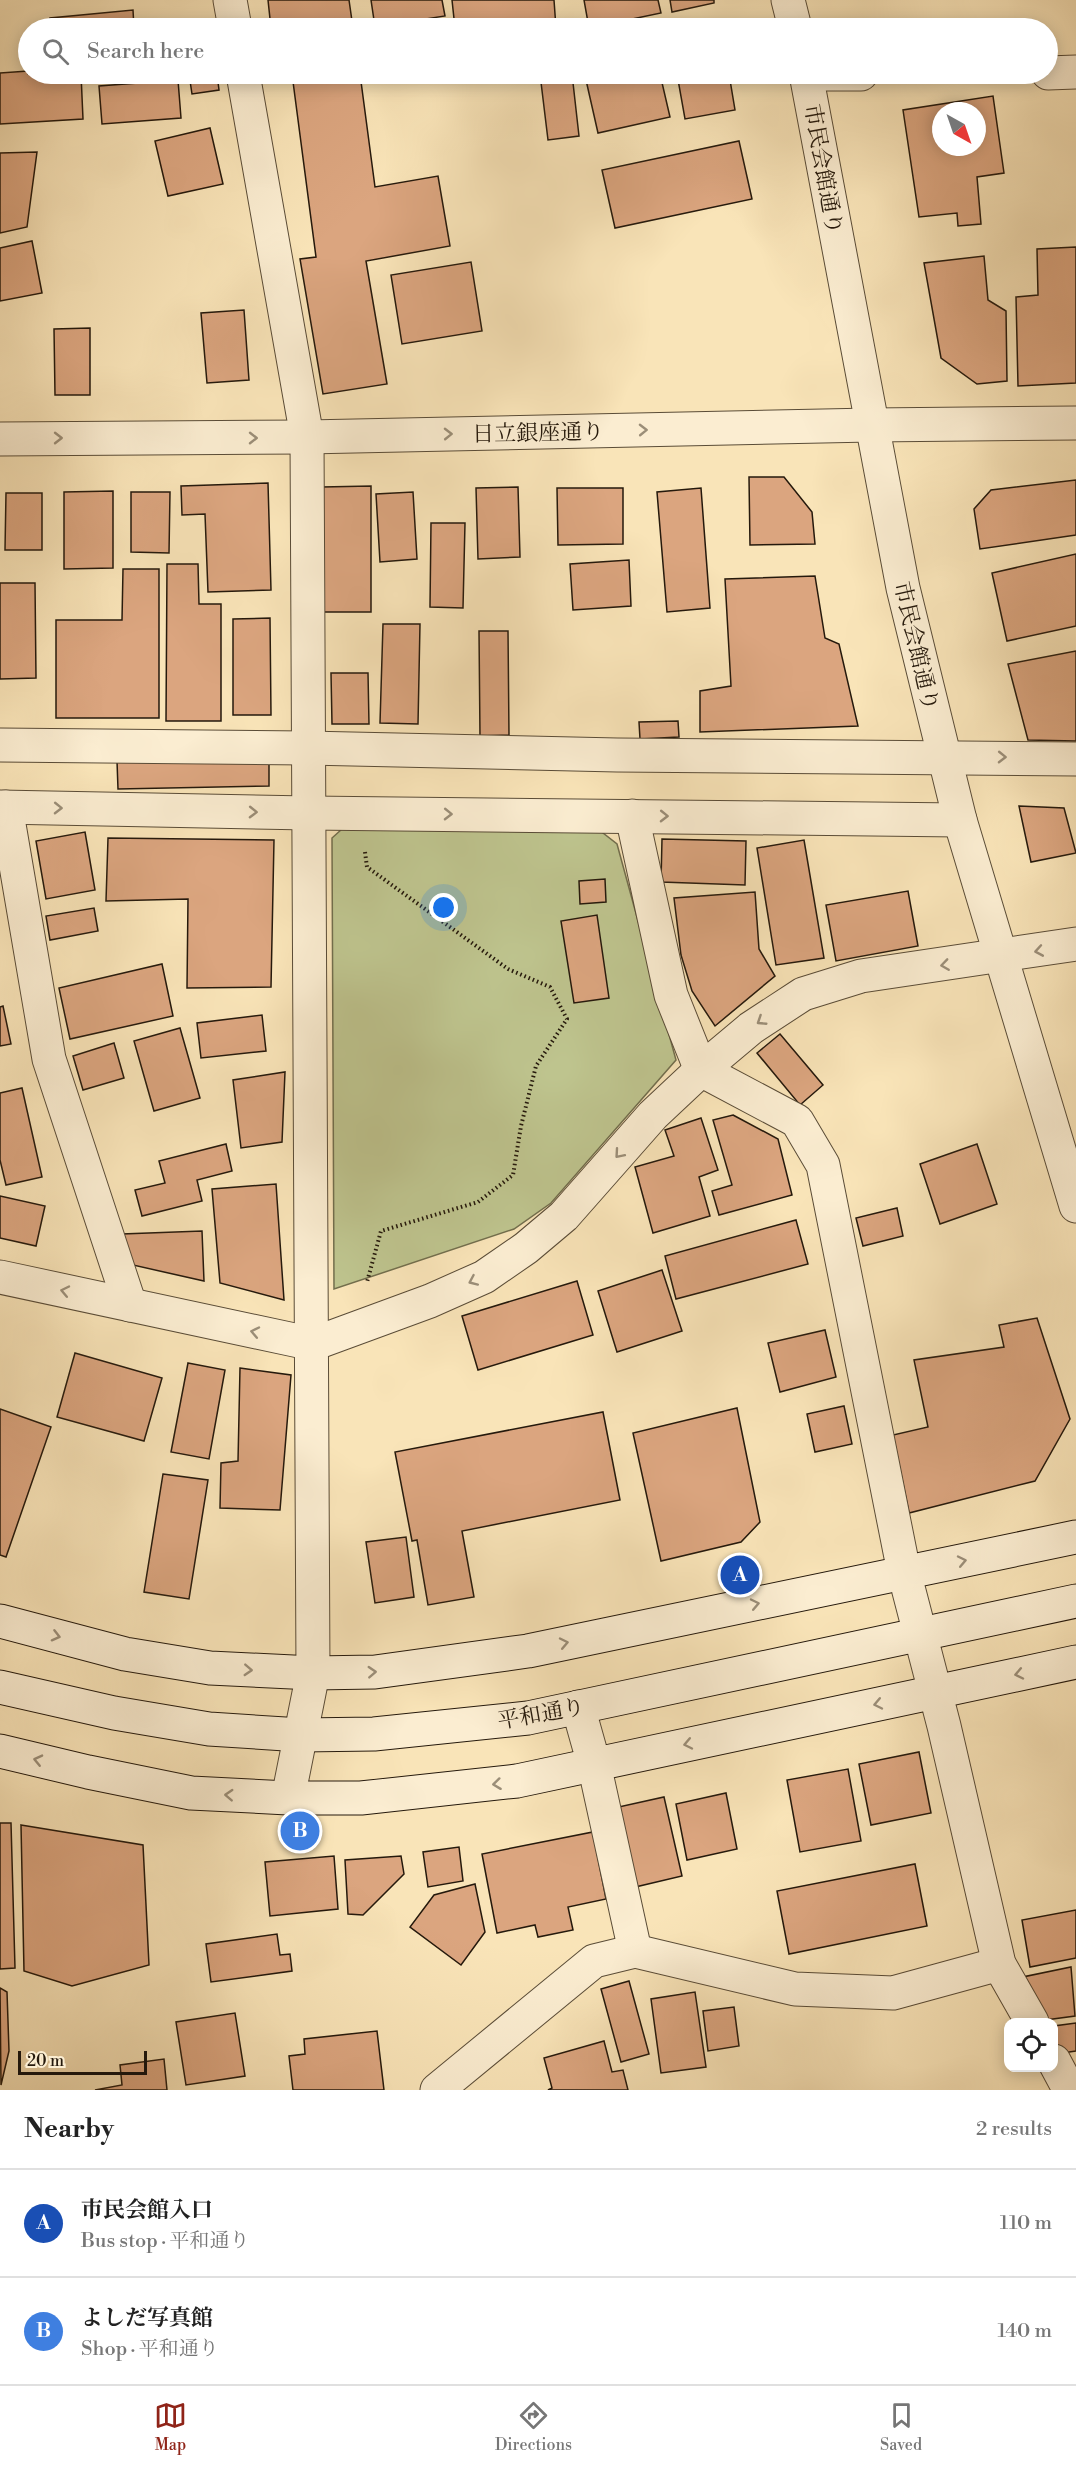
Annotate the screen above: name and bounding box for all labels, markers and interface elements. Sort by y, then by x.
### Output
search box [18,18,1058,84]
icon: search [39,35,72,68]
text: Search here [87,38,204,65]
street label: 市民会館通り [798,102,847,237]
north arrow [932,102,986,156]
street label: 日立銀座通り [472,419,604,448]
one-way arrow [639,423,648,436]
one-way arrow [444,428,453,440]
one-way arrow [54,432,63,444]
one-way arrow [249,432,258,444]
street label: 市民会館通り [888,579,944,714]
one-way arrow [997,751,1006,763]
one-way arrow [54,802,63,814]
one-way arrow [249,806,258,818]
one-way arrow [444,808,453,820]
one-way arrow [660,810,669,823]
your location [429,893,458,922]
one-way arrow [1035,944,1044,956]
one-way arrow [940,958,949,970]
one-way arrow [757,1014,767,1026]
one-way arrow [615,1147,626,1158]
one-way arrow [469,1274,480,1286]
one-way arrow [60,1285,70,1298]
one-way arrow [251,1326,261,1339]
pin: A [720,1552,760,1598]
one-way arrow [956,1555,966,1568]
one-way arrow [750,1598,760,1611]
one-way arrow [51,1629,61,1642]
one-way arrow [559,1638,569,1651]
one-way arrow [243,1663,252,1676]
one-way arrow [367,1665,376,1678]
one-way arrow [1014,1667,1024,1680]
street label: 平和通り [496,1694,587,1735]
one-way arrow [874,1697,884,1710]
one-way arrow [683,1737,693,1750]
one-way arrow [33,1755,43,1768]
one-way arrow [492,1777,501,1790]
one-way arrow [225,1788,234,1801]
pin: B [280,1808,320,1854]
map controls [1004,2018,1058,2072]
button: locate [1004,2018,1058,2072]
scale bar [18,2048,147,2076]
text: 20 m [27,2051,64,2071]
text: Nearby [24,2113,114,2145]
text: 2 results [976,2117,1052,2142]
text: 市民会館入口 [81,2197,213,2224]
text: A [36,2211,51,2236]
text: 110 m [1000,2211,1052,2236]
text: Bus stop · 平和通り [81,2229,249,2254]
text: よしだ写真館 [81,2305,213,2332]
text: B [36,2319,51,2344]
text: 140 m [997,2319,1052,2344]
text: Shop · 平和通り [81,2337,219,2362]
tab: Map [154,2399,187,2455]
tab: Directions [495,2399,572,2455]
tab: Saved [880,2399,922,2455]

